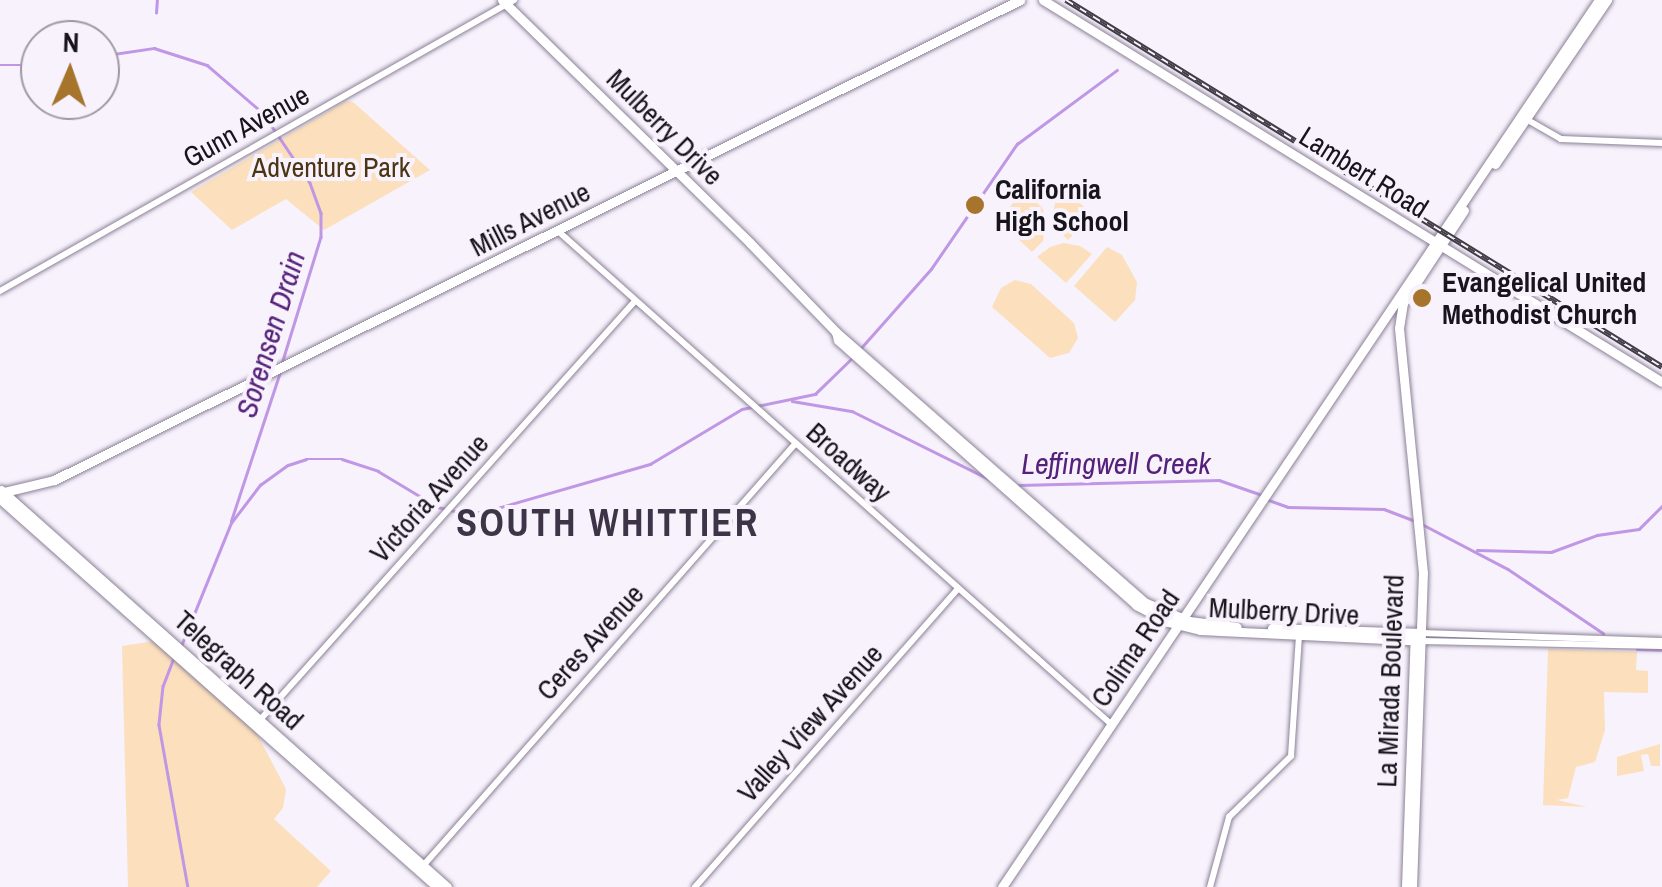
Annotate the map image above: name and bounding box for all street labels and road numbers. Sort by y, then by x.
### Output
street label: Mulberry Drive [600,62,730,192]
street label: Gunn Avenue [177,77,315,175]
street label: Lambert Road [1293,119,1435,225]
street label: Mills Avenue [464,174,596,264]
street label: Broadway [800,415,898,509]
street label: Victoria Avenue [362,426,496,570]
street label: La Mirada Boulevard [1369,574,1411,788]
street label: Ceres Avenue [529,577,651,707]
street label: Colima Road [1084,583,1186,713]
street label: Mulberry Drive [1208,590,1360,632]
street label: Telegraph Road [168,603,310,737]
street label: Valley View Avenue [730,637,890,809]

